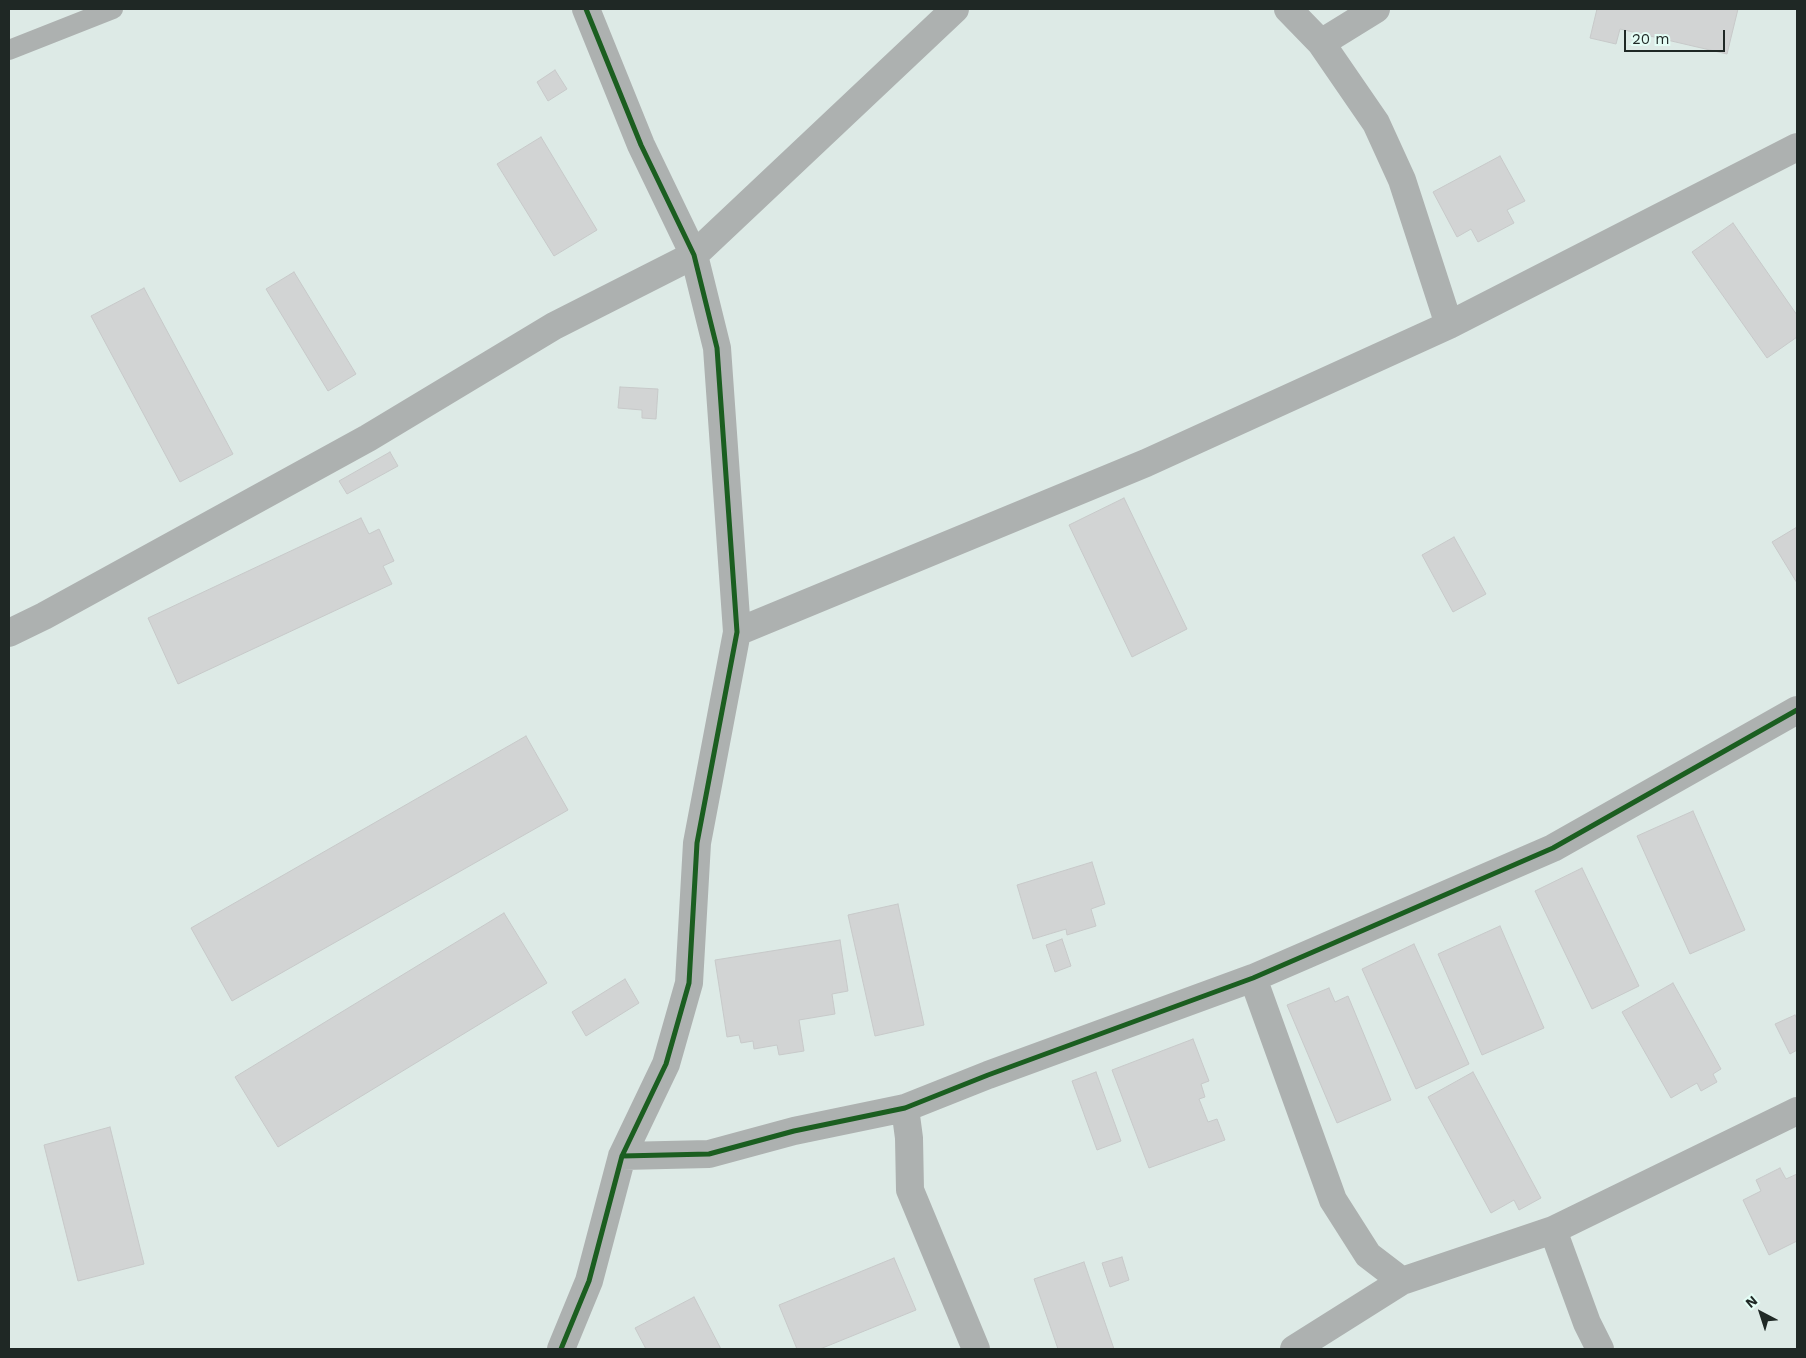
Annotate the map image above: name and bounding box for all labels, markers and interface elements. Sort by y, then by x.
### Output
scale bar [1626,20,1727,52]
text: 20 m [1632,30,1670,48]
north arrow [1736,1288,1786,1338]
text: N [1742,1292,1760,1311]

